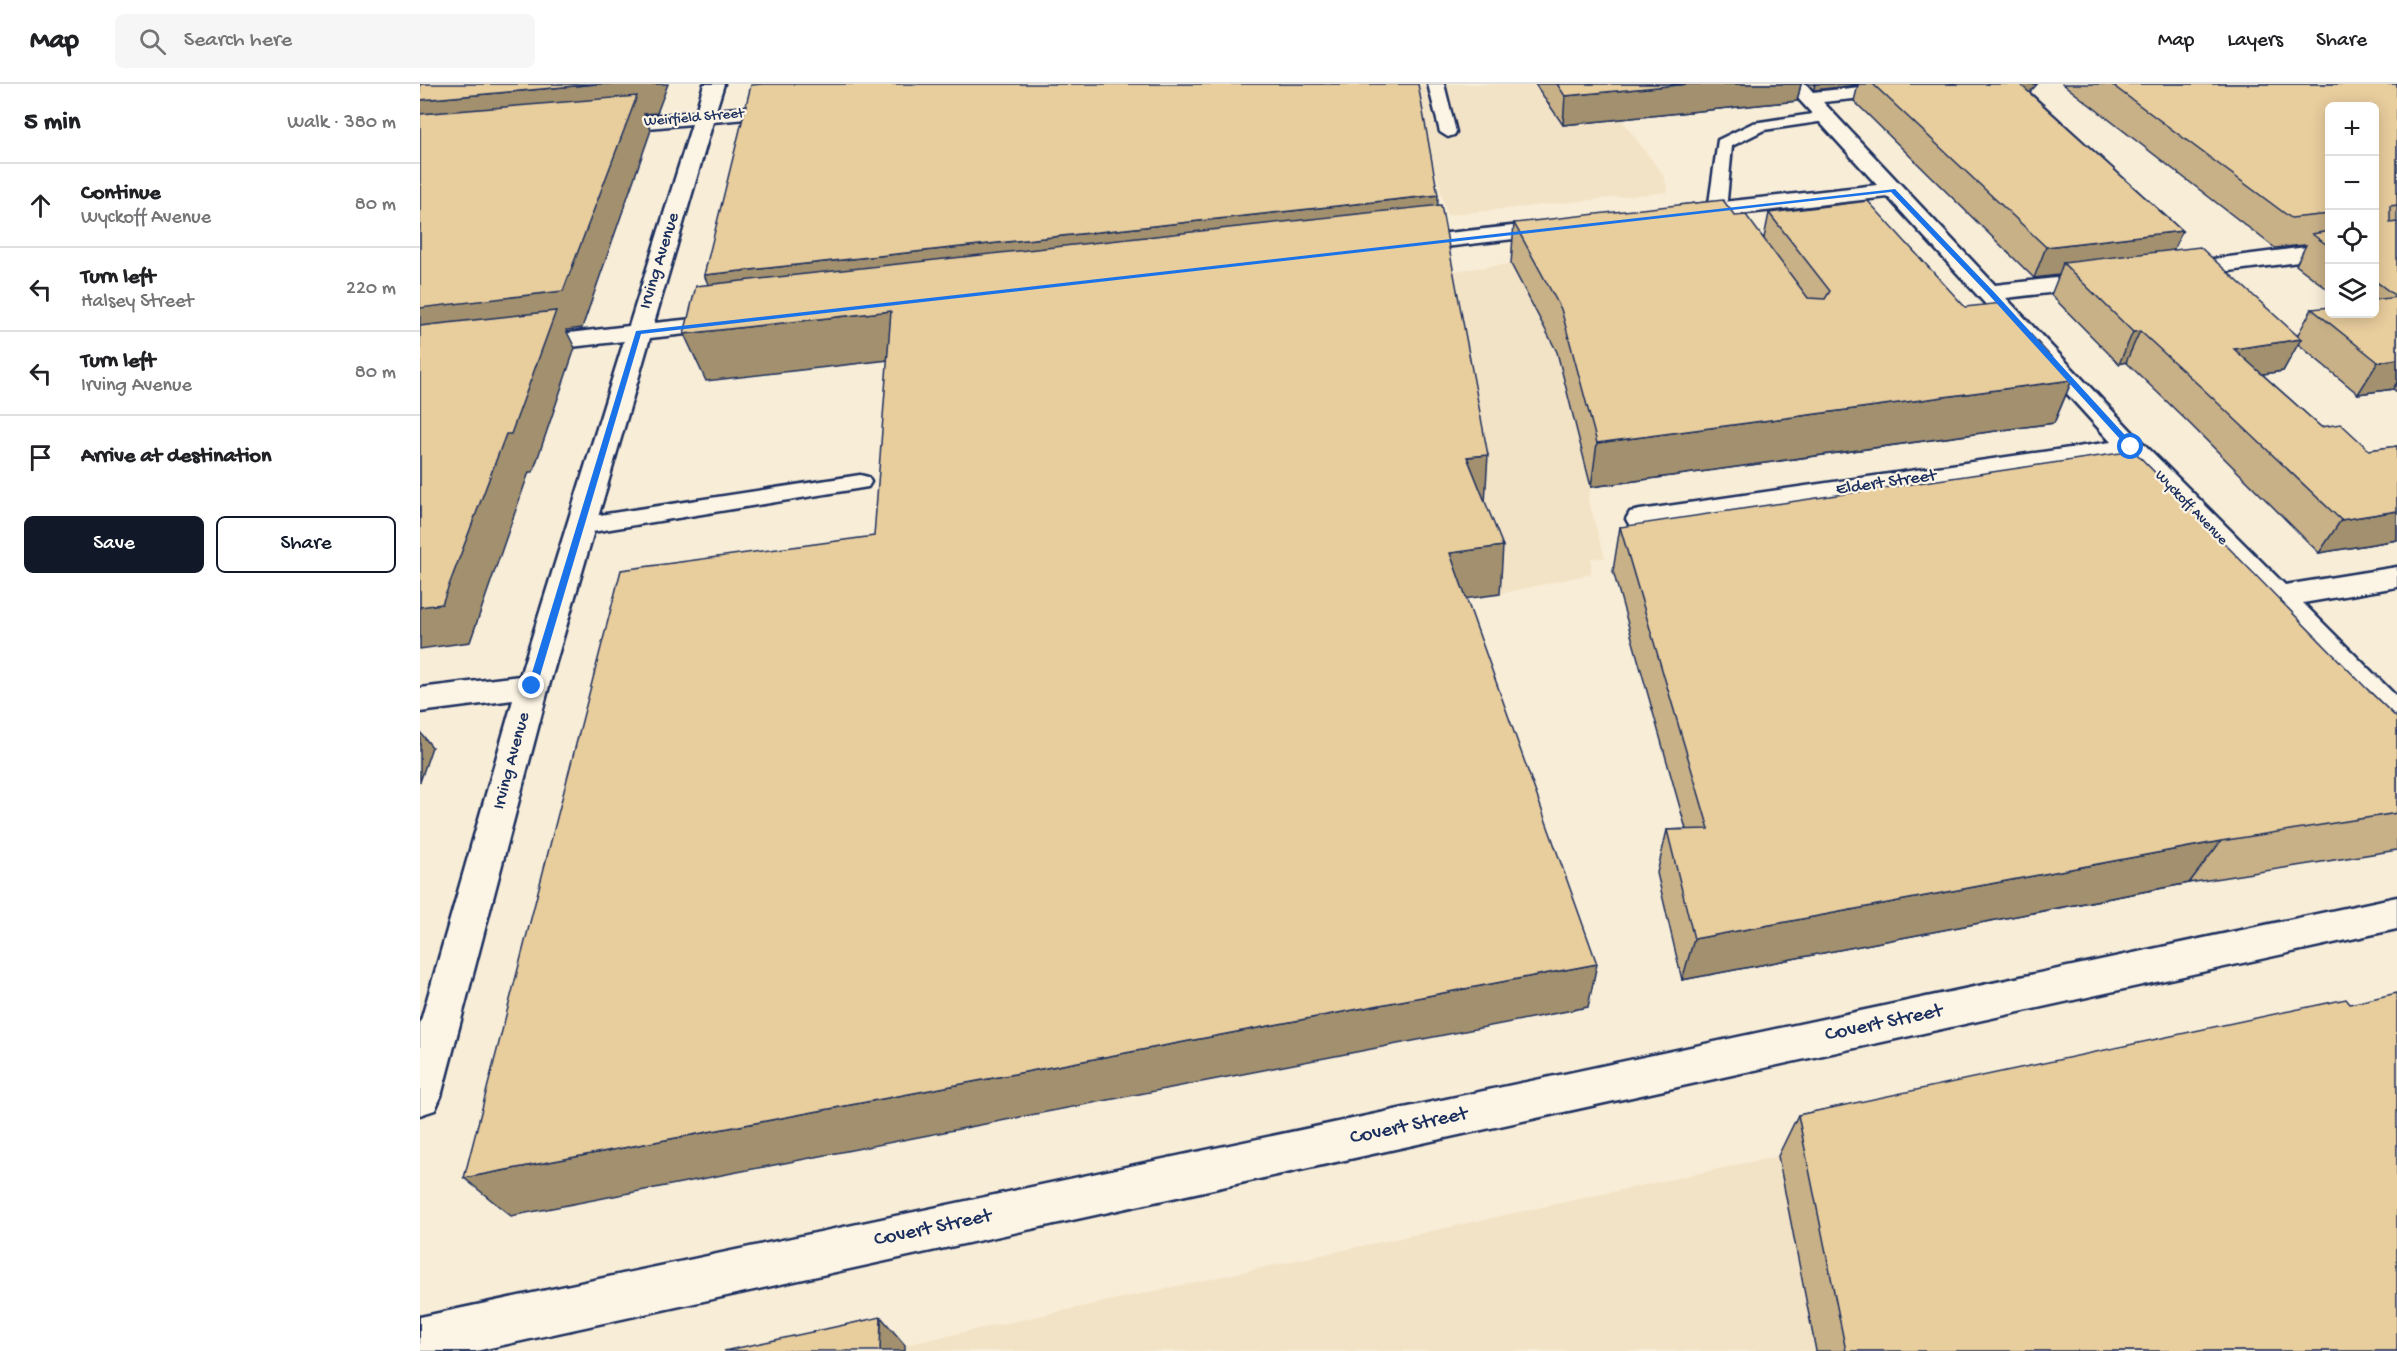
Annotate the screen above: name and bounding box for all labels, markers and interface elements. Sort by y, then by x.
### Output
search box [115,14,535,68]
text: Map [30,25,79,58]
icon: search [136,25,169,58]
text: Search here [184,28,292,54]
text: Map [2158,29,2194,54]
text: Layers [2227,29,2283,54]
text: Share [2316,29,2367,54]
map controls [2325,102,2379,318]
button: + [2325,102,2379,156]
street label: Weirfield Street [643,105,747,131]
text: 5 min [24,108,80,139]
text: Walk · 380 m [287,112,396,135]
button: − [2325,156,2379,210]
text: Continue [81,181,161,207]
icon: ahead [24,189,57,222]
text: 80 m [355,194,396,217]
text: Wyckoff Avenue [81,207,211,230]
street label: Irving Avenue [635,210,685,312]
button: locate [2325,210,2379,264]
button: layers [2325,264,2379,318]
text: Turn left [81,265,155,291]
icon: left [24,273,57,306]
text: 220 m [346,278,396,301]
text: Halsey Street [81,291,194,314]
text: Turn left [81,349,155,375]
icon: left [24,357,57,390]
text: 80 m [355,362,396,385]
text: Irving Avenue [81,375,192,398]
route start [2117,433,2143,459]
icon: arrive [24,441,57,474]
text: Arrive at destination [81,444,271,470]
street label: Eldert Street [1835,465,1939,500]
street label: Wyckoff Avenue [2151,467,2232,550]
button: Save [24,516,204,573]
button: Share [216,516,396,573]
route end [518,672,544,698]
street label: Irving Avenue [489,709,535,812]
street label: Covert Street [1823,999,1947,1049]
street label: Covert Street [1348,1102,1472,1152]
street label: Covert Street [872,1204,996,1254]

